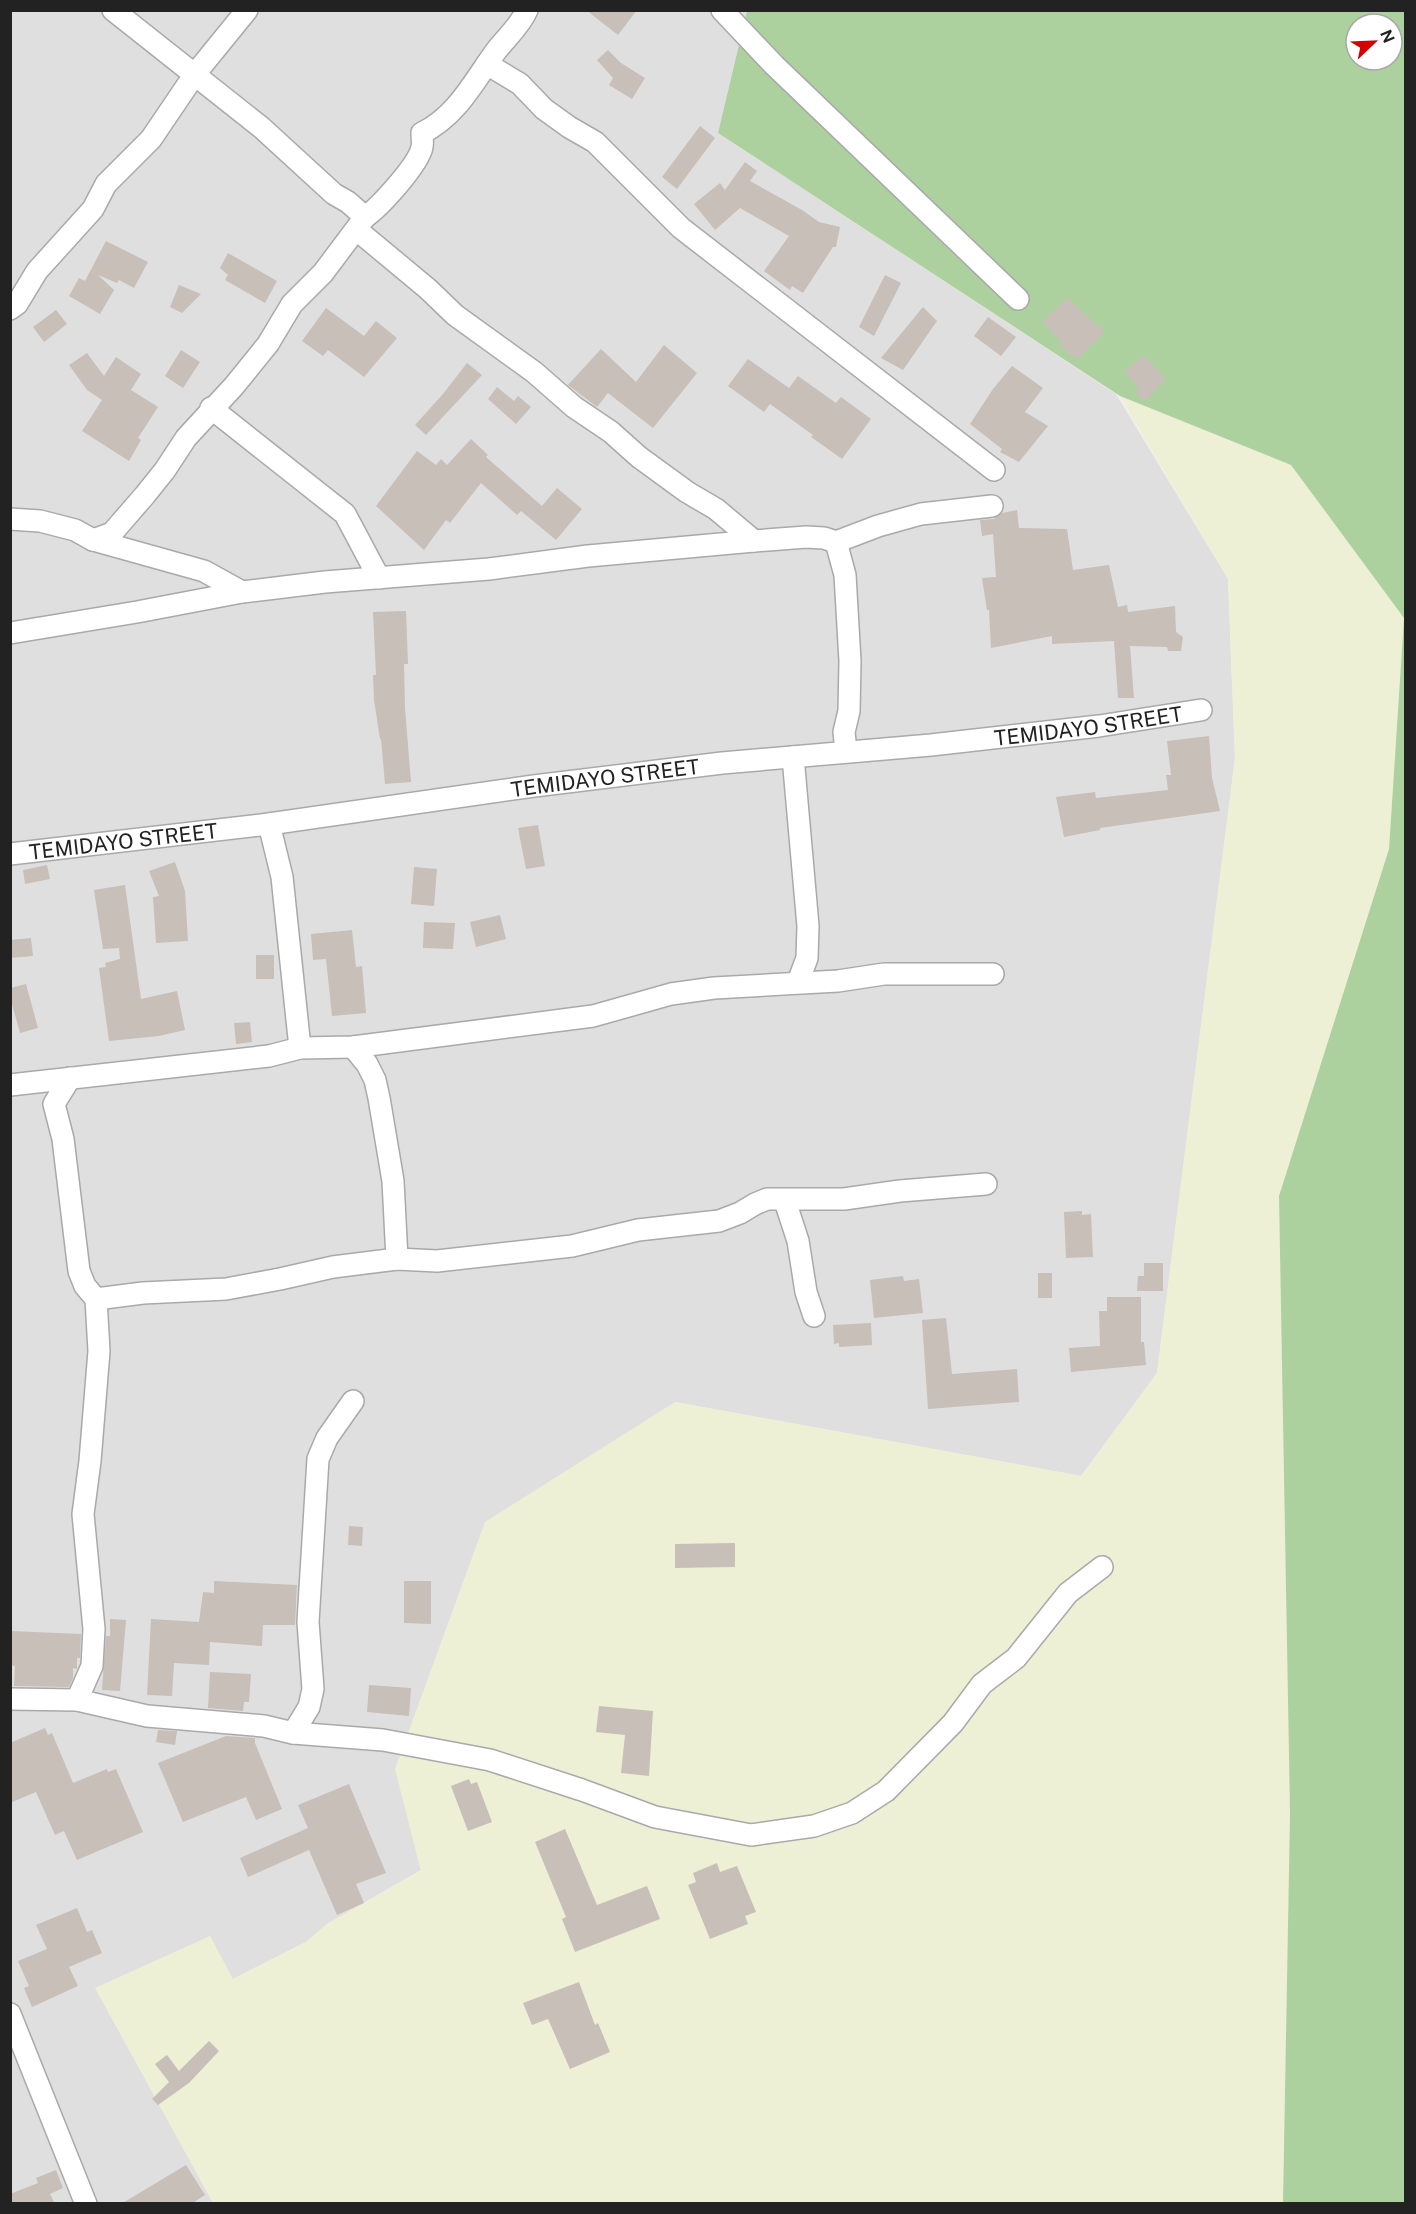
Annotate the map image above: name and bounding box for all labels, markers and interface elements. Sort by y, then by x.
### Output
north arrow [1344,12,1404,72]
text: N [1376,27,1399,46]
street label: TEMIDAYO STREET [993,701,1184,750]
street label: TEMIDAYO STREET [509,753,701,802]
street label: TEMIDAYO STREET [28,818,219,864]

